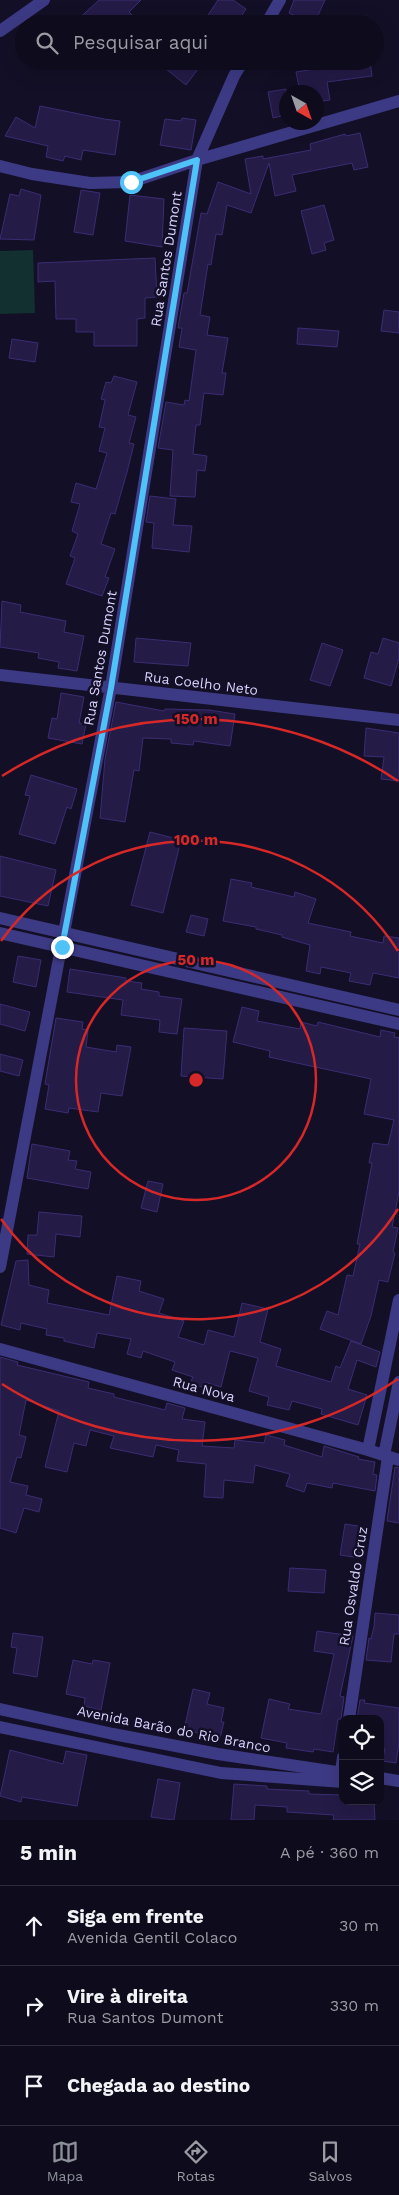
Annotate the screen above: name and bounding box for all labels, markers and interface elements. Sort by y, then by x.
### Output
search box [15,15,384,70]
icon: search [33,29,61,57]
text: Pesquisar aqui [73,31,208,54]
north arrow [279,85,324,130]
route start [120,171,143,194]
street label: Rua Santos Dumont [147,190,185,328]
street label: Rua Santos Dumont [80,589,120,727]
street label: Rua Coelho Neto [143,668,259,698]
text: 150 m [174,710,218,728]
text: 100 m [174,831,218,849]
route end [51,936,74,959]
text: 50 m [178,951,214,969]
centre of rings [187,1071,205,1089]
street label: Rua Nova [171,1373,237,1405]
street label: Rua Osvaldo Cruz [336,1525,370,1647]
street label: Avenida Barão do Rio Branco [76,1702,272,1756]
map controls [339,1715,384,1805]
button: locate [339,1715,384,1760]
button: layers [339,1760,384,1805]
text: 5 min [20,1840,77,1865]
text: A pé · 360 m [280,1843,379,1862]
text: Siga em frente [67,1905,204,1928]
icon: ahead [20,1912,48,1940]
text: 30 m [339,1916,379,1935]
text: Avenida Gentil Colaco [67,1928,237,1947]
text: Vire à direita [67,1985,188,2008]
icon: right [20,1992,48,2020]
text: 330 m [330,1996,379,2015]
text: Rua Santos Dumont [67,2008,223,2027]
icon: arrive [20,2072,48,2100]
text: Chegada ao destino [67,2074,250,2097]
tab: Mapa [47,2138,83,2184]
tab: Rotas [177,2138,215,2184]
tab: Salvos [308,2138,352,2184]

